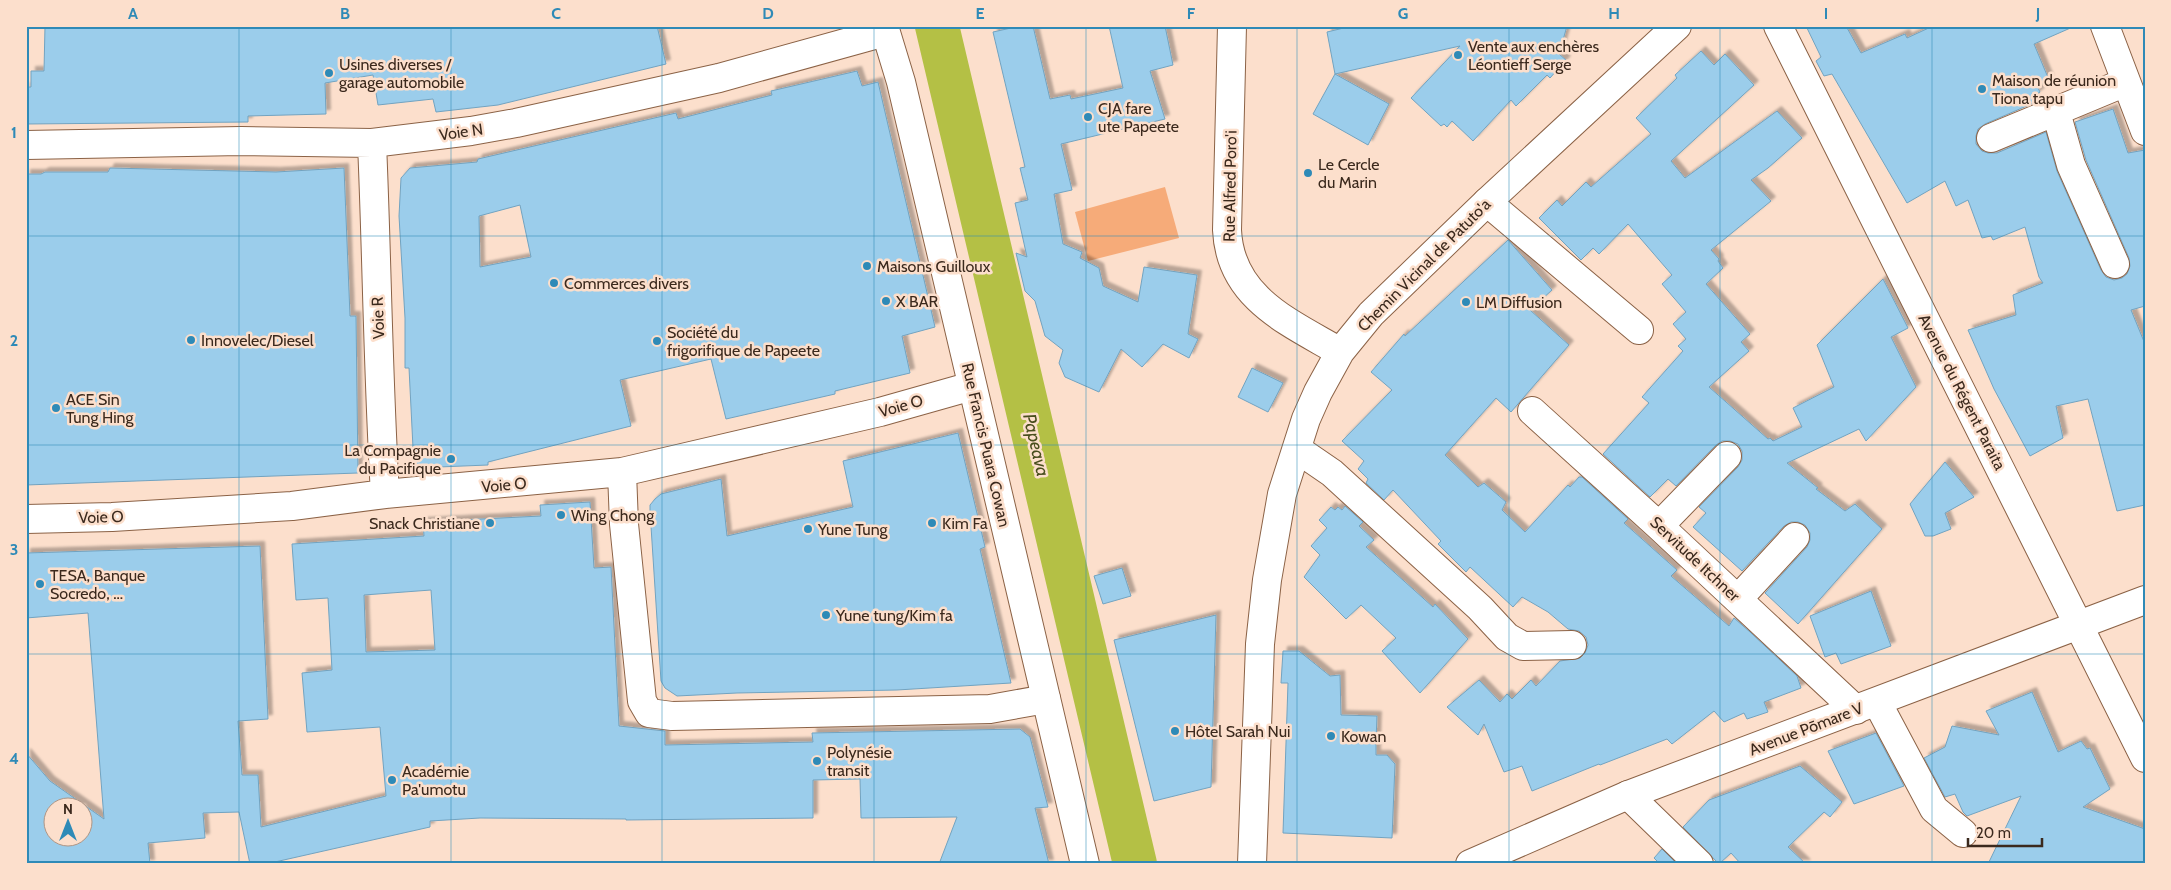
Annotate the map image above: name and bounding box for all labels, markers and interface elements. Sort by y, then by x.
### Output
text: A [128,4,138,23]
text: B [340,4,350,23]
text: C [551,4,561,23]
text: D [762,4,774,23]
text: E [975,4,985,23]
text: F [1187,4,1196,23]
text: G [1398,4,1408,23]
text: H [1608,4,1620,23]
text: I [1824,4,1828,23]
text: J [2035,4,2040,23]
place label: Vente aux enchères Léontieff Serge [1468,37,1599,74]
marker: Vente aux enchères Léontieff Serge [1452,49,1464,61]
place label: Usines diverses / garage automobile [339,55,464,92]
marker: Usines diverses / garage automobile [323,67,335,79]
place label: Maison de réunion Tiona tapu [1992,71,2116,108]
marker: Maison de réunion Tiona tapu [1976,83,1988,95]
place label: CJA fare ute Papeete [1098,99,1179,136]
marker: CJA fare ute Papeete [1082,111,1094,123]
street label: Voie N [438,120,484,144]
text: 1 [11,123,17,142]
street label: Rue Alfred Poro'i [1220,130,1240,242]
place label: Le Cercle du Marin [1318,155,1379,192]
marker: Le Cercle du Marin [1302,167,1314,179]
street label: Chemin Vicinal de Patuto'a [1354,194,1495,335]
place label: Maisons Guilloux [877,257,991,276]
marker: Maisons Guilloux [861,260,873,272]
place label: Commerces divers [564,274,689,293]
marker: Commerces divers [548,277,560,289]
place label: X BAR [896,292,938,311]
place label: LM Diffusion [1476,293,1562,312]
marker: X BAR [880,295,892,307]
street label: Voie R [368,296,388,340]
marker: LM Diffusion [1460,296,1472,308]
street label: Avenue du Régent Paraita [1914,311,2010,473]
place label: Société du frigorifique de Papeete [667,323,820,360]
text: 2 [10,331,18,350]
place label: Innovelec/Diesel [201,331,314,350]
marker: Innovelec/Diesel [185,334,197,346]
marker: Société du frigorifique de Papeete [651,335,663,347]
street label: Rue Francis Puara Cowan [958,361,1014,529]
place label: ACE Sin Tung Hing [66,390,135,427]
street label: Voie O [877,391,925,421]
marker: ACE Sin Tung Hing [50,402,62,414]
water label: Papeava [1018,411,1054,479]
place label: La Compagnie du Pacifique [344,441,441,478]
marker: La Compagnie du Pacifique [445,453,457,465]
street label: Voie O [481,474,527,496]
place label: Wing Chong [571,506,655,525]
street label: Voie O [78,507,124,527]
marker: Wing Chong [555,509,567,521]
street label: Servitude Itchner [1646,513,1744,606]
place label: Snack Christiane [369,514,480,533]
place label: Kim Fa [942,514,988,533]
marker: Snack Christiane [484,517,496,529]
marker: Kim Fa [926,517,938,529]
place label: Yune Tung [817,520,889,539]
marker: Yune Tung [802,523,814,535]
text: 3 [10,540,18,559]
place label: TESA, Banque Socredo, ... [50,566,145,603]
marker: TESA, Banque Socredo, ... [34,578,46,590]
place label: Yune tung/Kim fa [835,606,953,625]
marker: Yune tung/Kim fa [820,609,832,621]
street label: Avenue Pōmare V [1746,698,1866,759]
place label: Hôtel Sarah Nui [1185,722,1290,741]
marker: Hôtel Sarah Nui [1169,725,1181,737]
place label: Kowan [1341,727,1386,746]
marker: Kowan [1325,730,1337,742]
place label: Polynésie transit [827,743,892,780]
text: 4 [9,749,19,768]
marker: Polynésie transit [811,755,823,767]
place label: Académie Pa'umotu [402,762,469,799]
marker: Académie Pa'umotu [386,774,398,786]
north arrow [42,798,92,848]
text: N [63,800,73,818]
scale bar [1968,815,2042,847]
text: 20 m [1976,824,2011,842]

